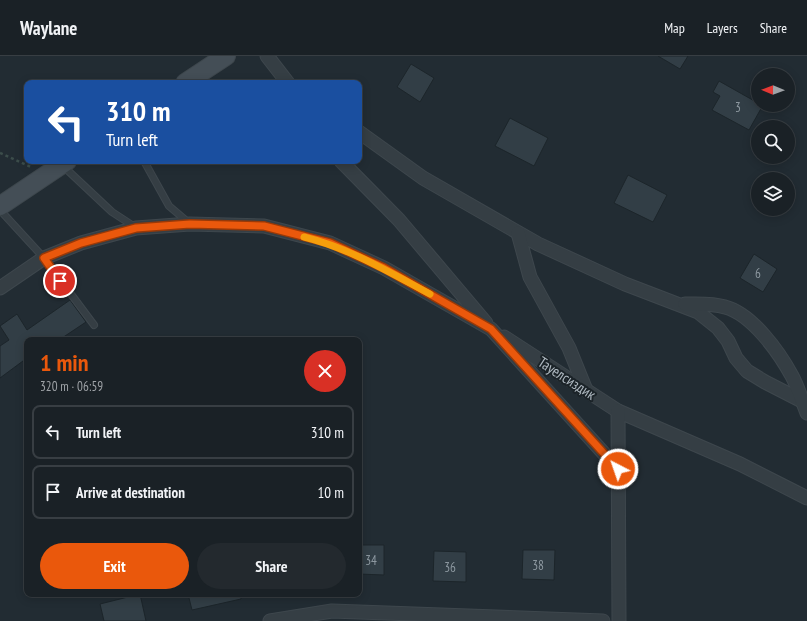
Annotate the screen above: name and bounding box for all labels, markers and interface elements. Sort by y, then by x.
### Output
text: Waylane [20,16,77,40]
text: Map [664,19,685,37]
text: Layers [707,19,738,37]
text: Share [760,19,787,37]
north arrow [751,68,795,112]
map controls [751,68,795,216]
text: 310 m [106,92,170,129]
icon: left [40,96,92,148]
house number: 3 [735,99,741,116]
button: search [751,120,795,164]
text: Turn left [106,128,158,151]
button: layers [751,172,795,216]
pin [43,264,77,298]
house number: 6 [755,265,761,282]
icon: arrive [49,270,71,292]
text: 1 min [40,347,88,378]
button: close [304,350,346,392]
street label: Тауелсиздик [535,352,600,404]
text: 320 m · 06:59 [40,378,103,395]
icon: left [42,421,64,443]
text: Turn left [76,423,121,442]
text: 310 m [311,423,344,442]
position arrow [597,448,639,490]
icon: arrive [42,481,64,503]
text: Arrive at destination [76,483,185,502]
text: 10 m [318,483,344,502]
button: Exit [40,543,189,589]
button: Share [197,543,346,589]
house number: 34 [365,552,377,569]
house number: 38 [532,557,544,574]
house number: 36 [444,559,456,576]

